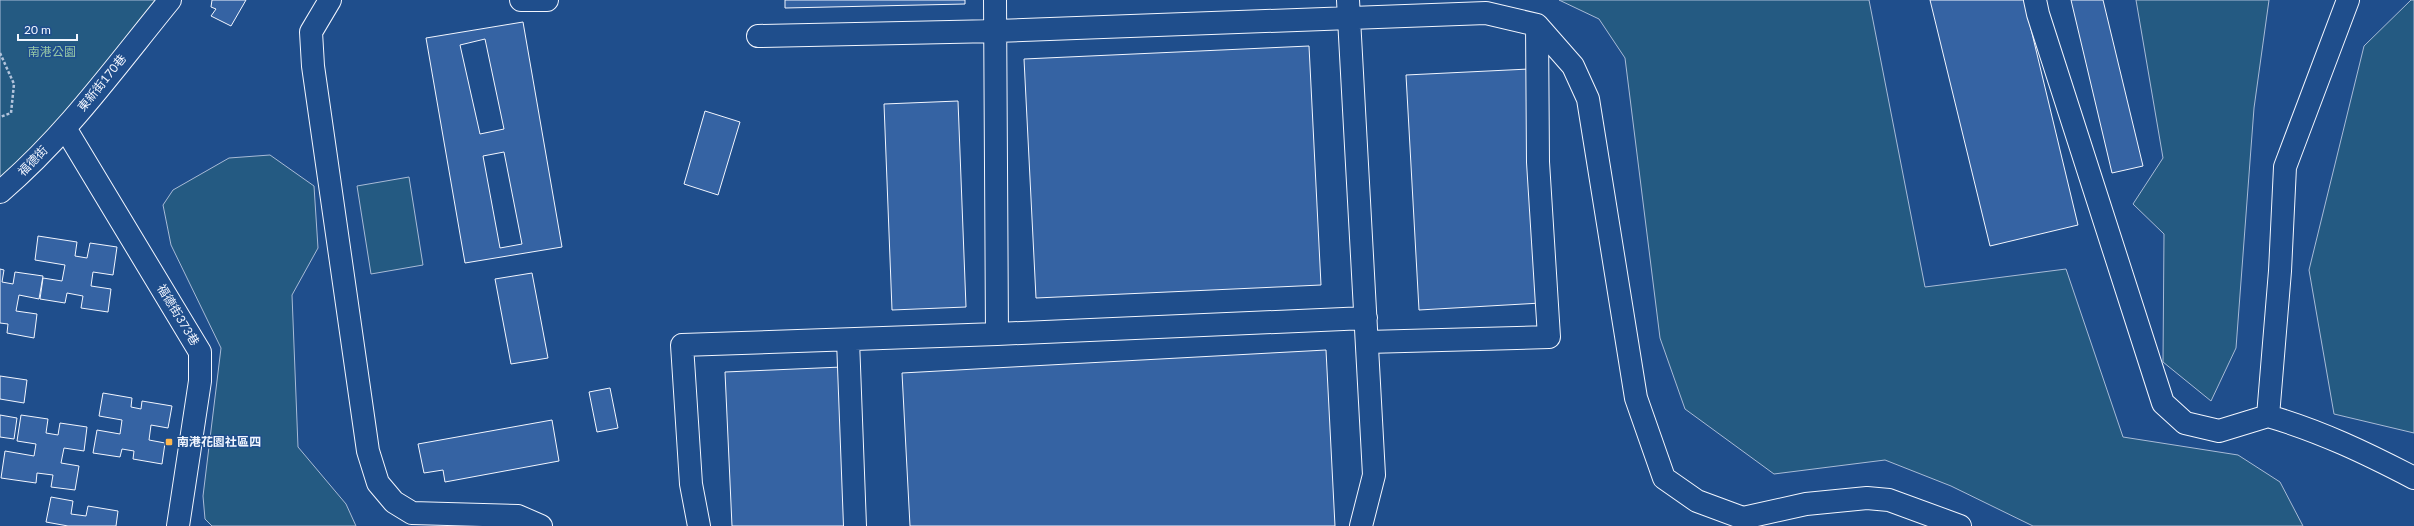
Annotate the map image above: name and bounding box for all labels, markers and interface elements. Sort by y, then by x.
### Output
scale bar [18,16,77,42]
text: 20 m [24,22,51,37]
park label: 南港公園 [28,44,76,59]
street label: 東新街170巷 [74,51,129,114]
street label: 福德街 [15,142,51,179]
street label: 福德街373巷 [154,281,203,348]
place label: 南港花園社區四 [177,434,261,449]
marker: 南港花園社區四 [164,437,174,447]

